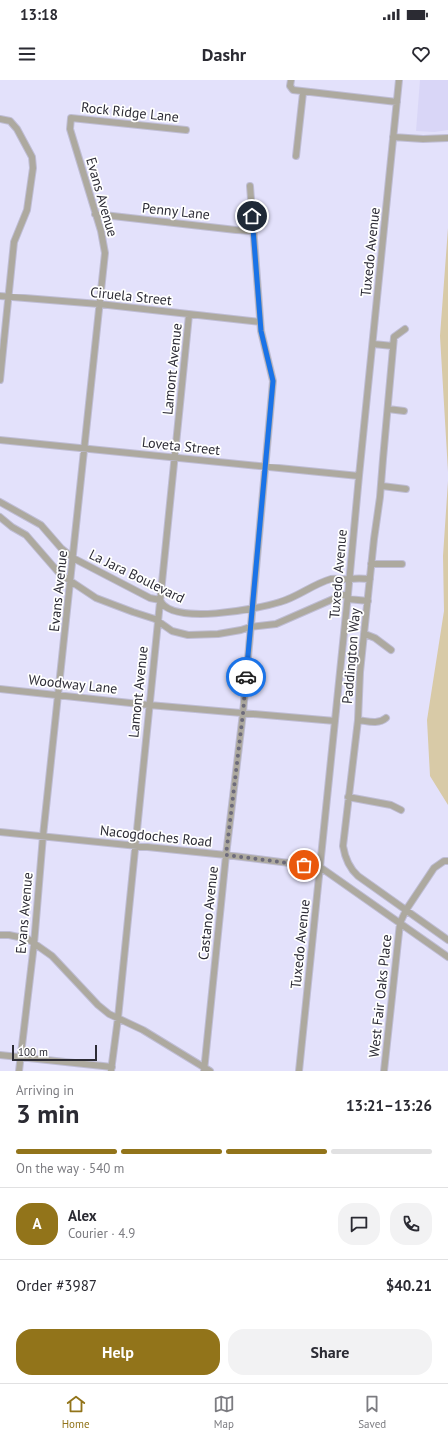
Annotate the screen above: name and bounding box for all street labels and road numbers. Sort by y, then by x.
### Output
street label: Rock Ridge Lane [80,98,180,126]
street label: Evans Avenue [82,155,122,239]
street label: Penny Lane [141,198,211,224]
street label: Tuxedo Avenue [356,206,384,298]
street label: Ciruela Street [89,283,173,309]
street label: Lamont Avenue [158,322,186,416]
street label: Loveta Street [141,433,221,459]
street label: Tuxedo Avenue [325,528,351,620]
street label: La Jara Boulevard [86,545,188,607]
street label: Evans Avenue [45,549,71,633]
street label: Paddington Way [338,607,364,705]
street label: Lamont Avenue [124,645,152,739]
street label: Woodway Lane [28,670,118,698]
street label: Nacogdoches Road [99,821,213,851]
street label: Castano Avenue [194,865,222,961]
street label: Evans Avenue [11,871,37,955]
street label: Tuxedo Avenue [286,898,314,990]
street label: West Fair Oaks Place [365,934,395,1058]

